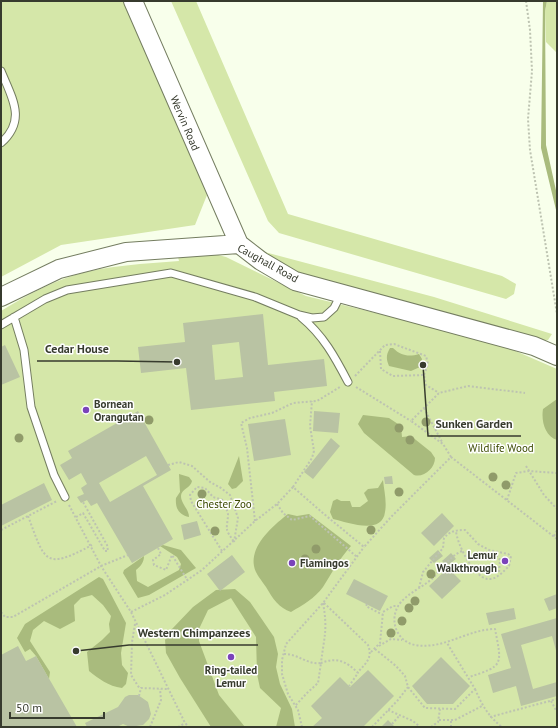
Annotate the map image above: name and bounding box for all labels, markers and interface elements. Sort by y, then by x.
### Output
street label: Wervin Road [167,93,203,153]
street label: Caughall Road [235,241,301,286]
callout: Cedar House [37,337,117,361]
text: Cedar House [45,341,109,356]
place label: Bornean Orangutan [94,397,144,424]
marker: Bornean Orangutan [81,405,91,415]
callout: Sunken Garden [428,412,521,436]
text: Sunken Garden [435,416,513,431]
park label: Wildlife Wood [468,441,534,455]
park label: Chester Zoo [196,497,252,511]
place label: Lemur Walkthrough [437,548,497,575]
place label: Flamingos [300,556,349,570]
marker: Lemur Walkthrough [500,556,510,566]
marker: Flamingos [287,558,297,568]
callout: Western Chimpanzees [129,621,258,645]
text: Western Chimpanzees [138,625,250,640]
marker: Ring-tailed Lemur [226,652,236,662]
place label: Ring-tailed Lemur [205,663,257,690]
scale bar [10,694,104,720]
text: 50 m [16,700,42,715]

